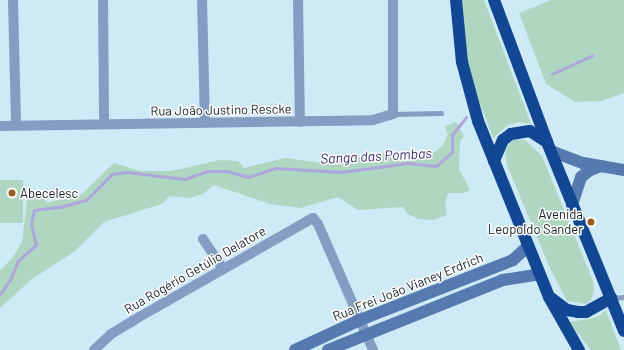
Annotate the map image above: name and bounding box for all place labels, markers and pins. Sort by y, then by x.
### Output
place label: Abecelesc [20,185,78,201]
marker: Abecelesc [7,188,17,198]
place label: Avenida Leopoldo Sander [488,207,583,238]
marker: Avenida Leopoldo Sander [586,217,596,227]

